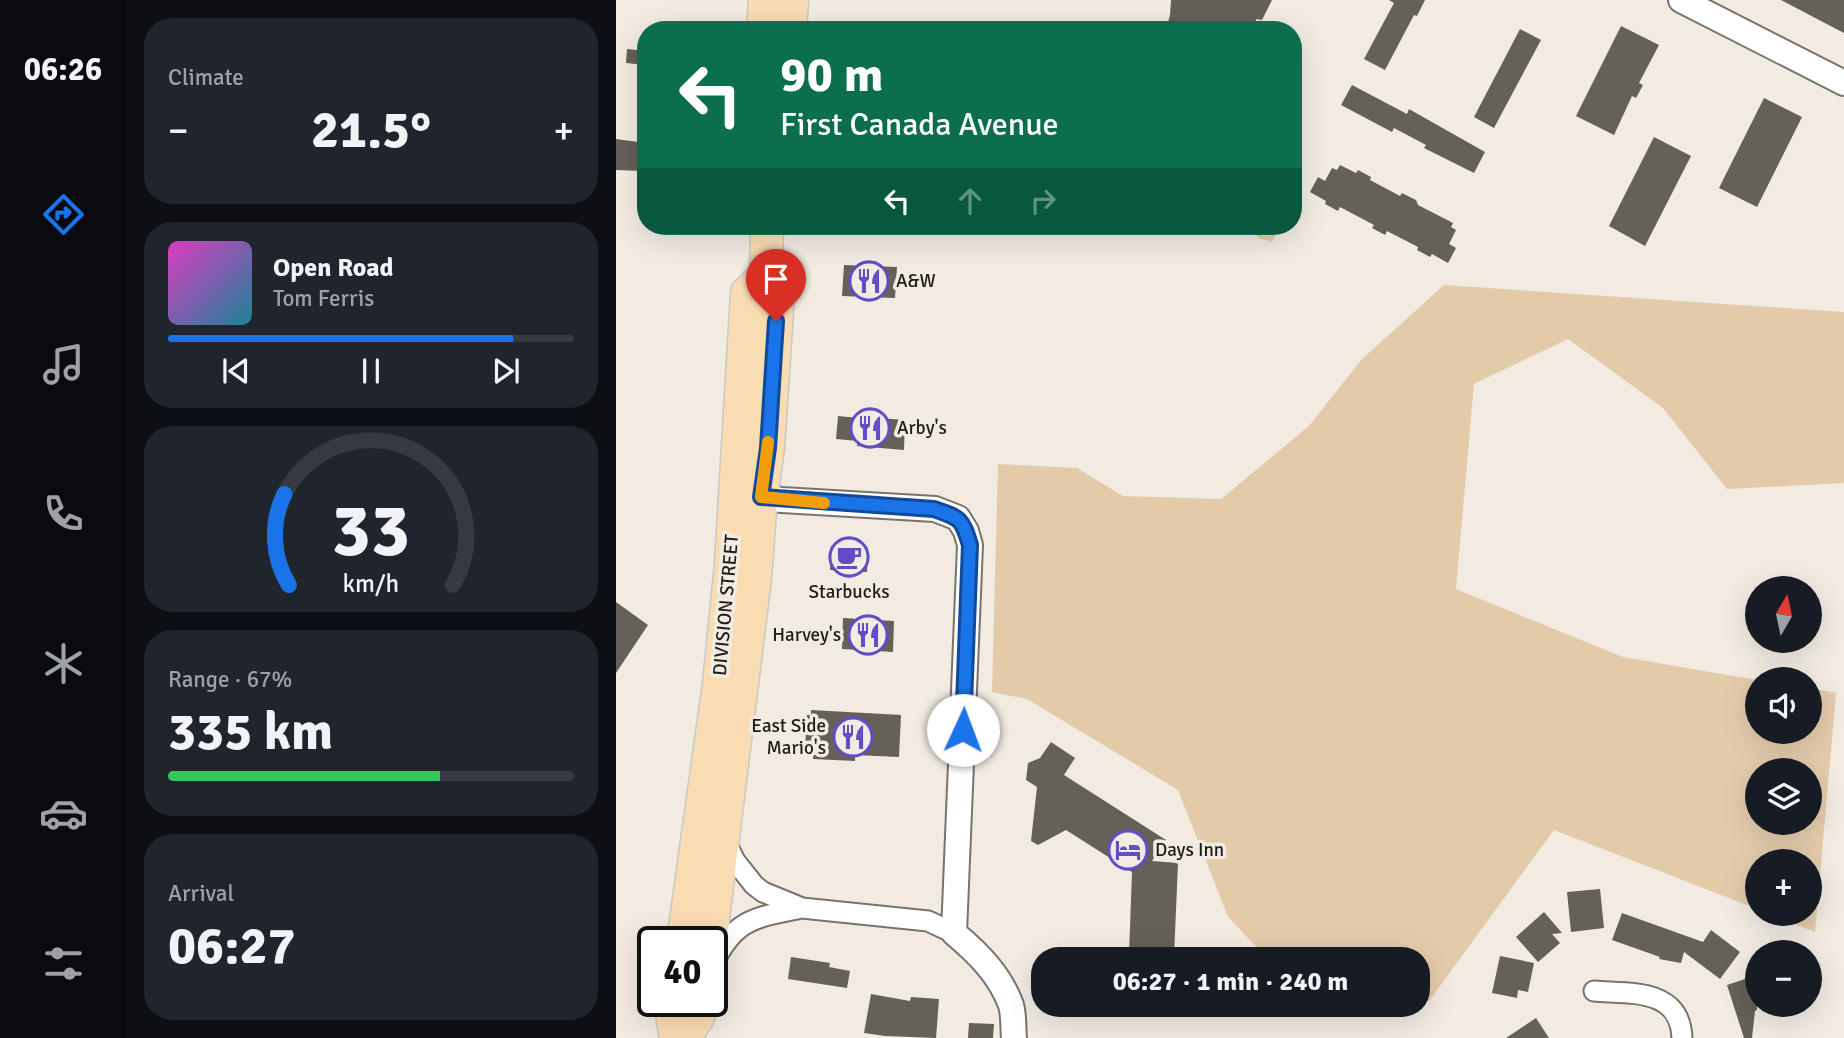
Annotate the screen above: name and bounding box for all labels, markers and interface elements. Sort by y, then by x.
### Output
text: 90 m [780,45,883,105]
icon: left [665,49,756,140]
text: 06:26 [24,50,102,89]
text: Climate [168,63,244,92]
text: 21.5° [311,98,431,162]
text: First Canada Avenue [780,105,1059,144]
text: − [168,107,189,154]
text: + [553,107,574,154]
icon: left [878,182,916,220]
icon: ahead [951,182,989,220]
icon: right [1024,182,1062,220]
icon: directions [39,190,88,239]
pin [746,249,806,321]
text: Open Road [273,252,394,284]
icon: arrive [757,260,795,298]
restaurant icon: A&W [848,260,890,302]
place label: A&W [896,269,936,293]
text: Tom Ferris [273,284,374,313]
icon: music [39,340,88,389]
icon: previous [217,352,255,390]
icon: pause [352,352,390,390]
icon: next [487,352,525,390]
restaurant icon: Arby's [849,407,891,449]
place label: Arby's [897,416,947,440]
text: 33 [332,487,410,576]
icon: phone [39,489,88,538]
street label: DIVISION STREET [708,533,744,677]
cafe icon: Starbucks [828,536,870,578]
text: km/h [343,568,399,599]
north arrow [1745,576,1822,653]
map controls [1745,576,1822,1017]
place label: Starbucks [809,580,890,604]
restaurant icon: Harvey's [847,614,889,656]
place label: Harvey's [772,623,841,647]
icon: climate [39,639,88,688]
text: Range · 67% [168,665,292,694]
button: sound [1745,667,1822,744]
position arrow [926,693,1000,767]
text: 335 km [168,700,333,764]
place label: East Side Mario's [751,714,826,760]
restaurant icon: East Side Mario's [832,716,874,758]
button: layers [1745,758,1822,835]
icon: car [39,789,88,838]
hotel icon: Days Inn [1107,829,1149,871]
place label: Days Inn [1155,838,1224,862]
button: + [1745,849,1822,926]
text: Arrival [168,879,234,908]
text: 06:27 [168,914,296,978]
speed limit sign: 40 [637,926,728,1017]
icon: filters [39,939,88,988]
button: − [1745,940,1822,1017]
text: 06:27 · 1 min · 240 m [1113,966,1348,998]

